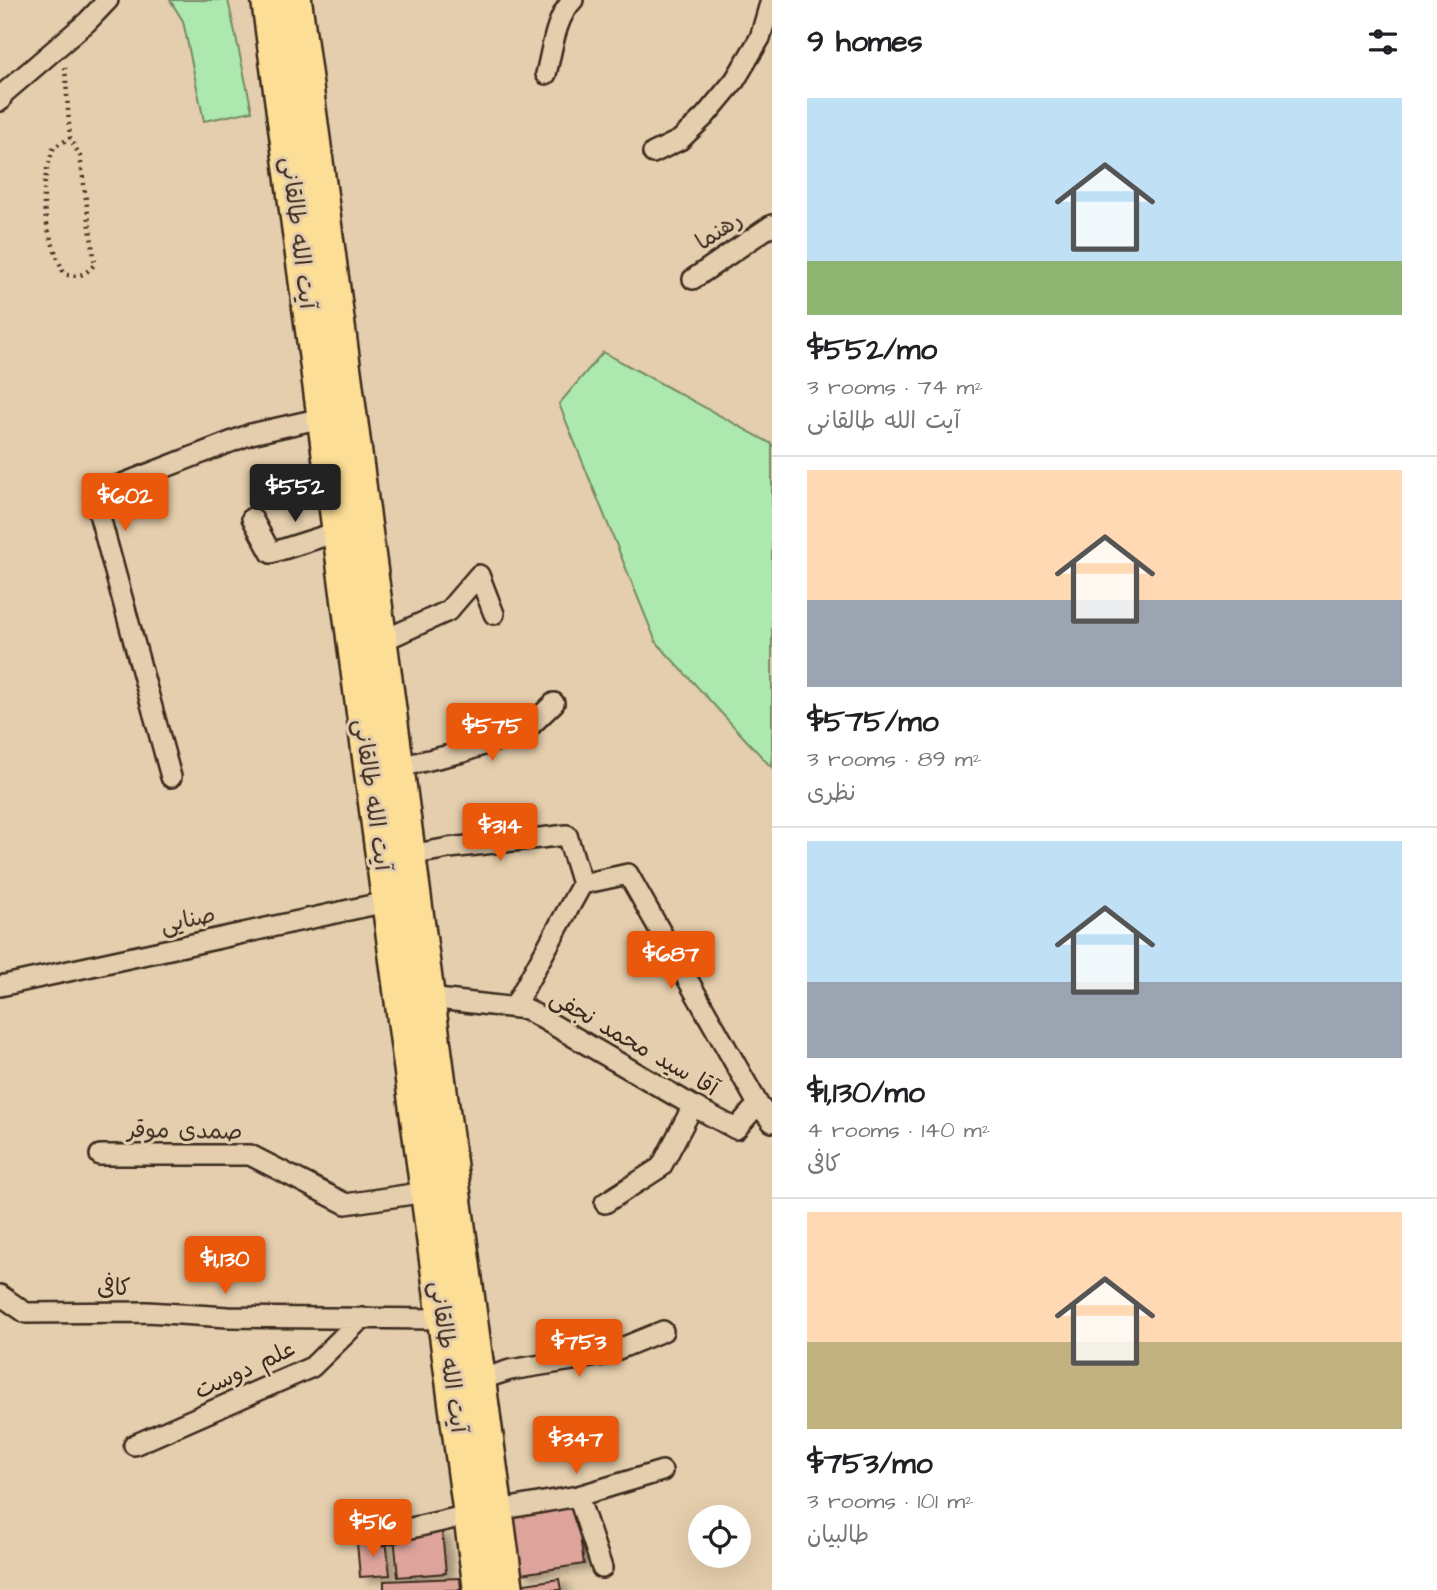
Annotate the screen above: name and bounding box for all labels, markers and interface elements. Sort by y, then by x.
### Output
text: 9 homes [807,21,922,63]
icon: filters [1364,23,1402,61]
icon: home [1042,144,1168,270]
street label: آیت الله طالقانی [273,155,323,312]
street label: رهنما [689,204,749,258]
text: $552/mo [807,329,937,371]
text: 3 rooms · 74 m² [807,371,983,403]
text: آیت الله طالقانی [807,405,960,437]
pin: $552 [254,464,336,524]
text: $552 [266,471,324,503]
pin: $602 [84,474,166,533]
text: $602 [98,480,152,512]
icon: home [1042,516,1168,642]
text: $575/mo [807,701,939,743]
pin: $575 [451,704,533,763]
text: $575 [462,710,522,742]
street label: آیت الله طالقانی [346,717,399,874]
text: 3 rooms · 89 m² [807,743,981,775]
text: نظری [807,777,856,809]
pin: $314 [459,804,541,863]
text: $314 [478,810,522,842]
icon: home [1042,887,1168,1013]
street label: صنایی [158,899,218,941]
pin: $687 [630,932,712,991]
text: $687 [643,938,699,970]
street label: آقا سید محمد نجفی [544,982,725,1105]
text: $1,130/mo [807,1072,925,1114]
street label: صمدی موقر [125,1114,243,1148]
text: 4 rooms · 140 m² [807,1114,990,1146]
text: کافی [807,1148,841,1180]
pin: $1,130 [168,1236,282,1296]
text: $1,130 [201,1243,250,1275]
icon: home [1042,1258,1168,1384]
street label: کافی [97,1272,131,1304]
street label: آیت الله طالقانی [422,1279,475,1436]
pin: $753 [538,1320,620,1379]
text: $753 [552,1326,606,1358]
street label: علم دوست [189,1333,301,1408]
pin: $347 [535,1416,617,1476]
text: $347 [549,1423,603,1455]
text: $753/mo [807,1443,933,1485]
text: 3 rooms · 101 m² [807,1485,974,1517]
pin: $516 [332,1500,414,1559]
map controls [688,1505,751,1568]
button: locate [688,1505,751,1568]
text: $516 [350,1506,396,1538]
text: طالبیان [807,1519,869,1551]

